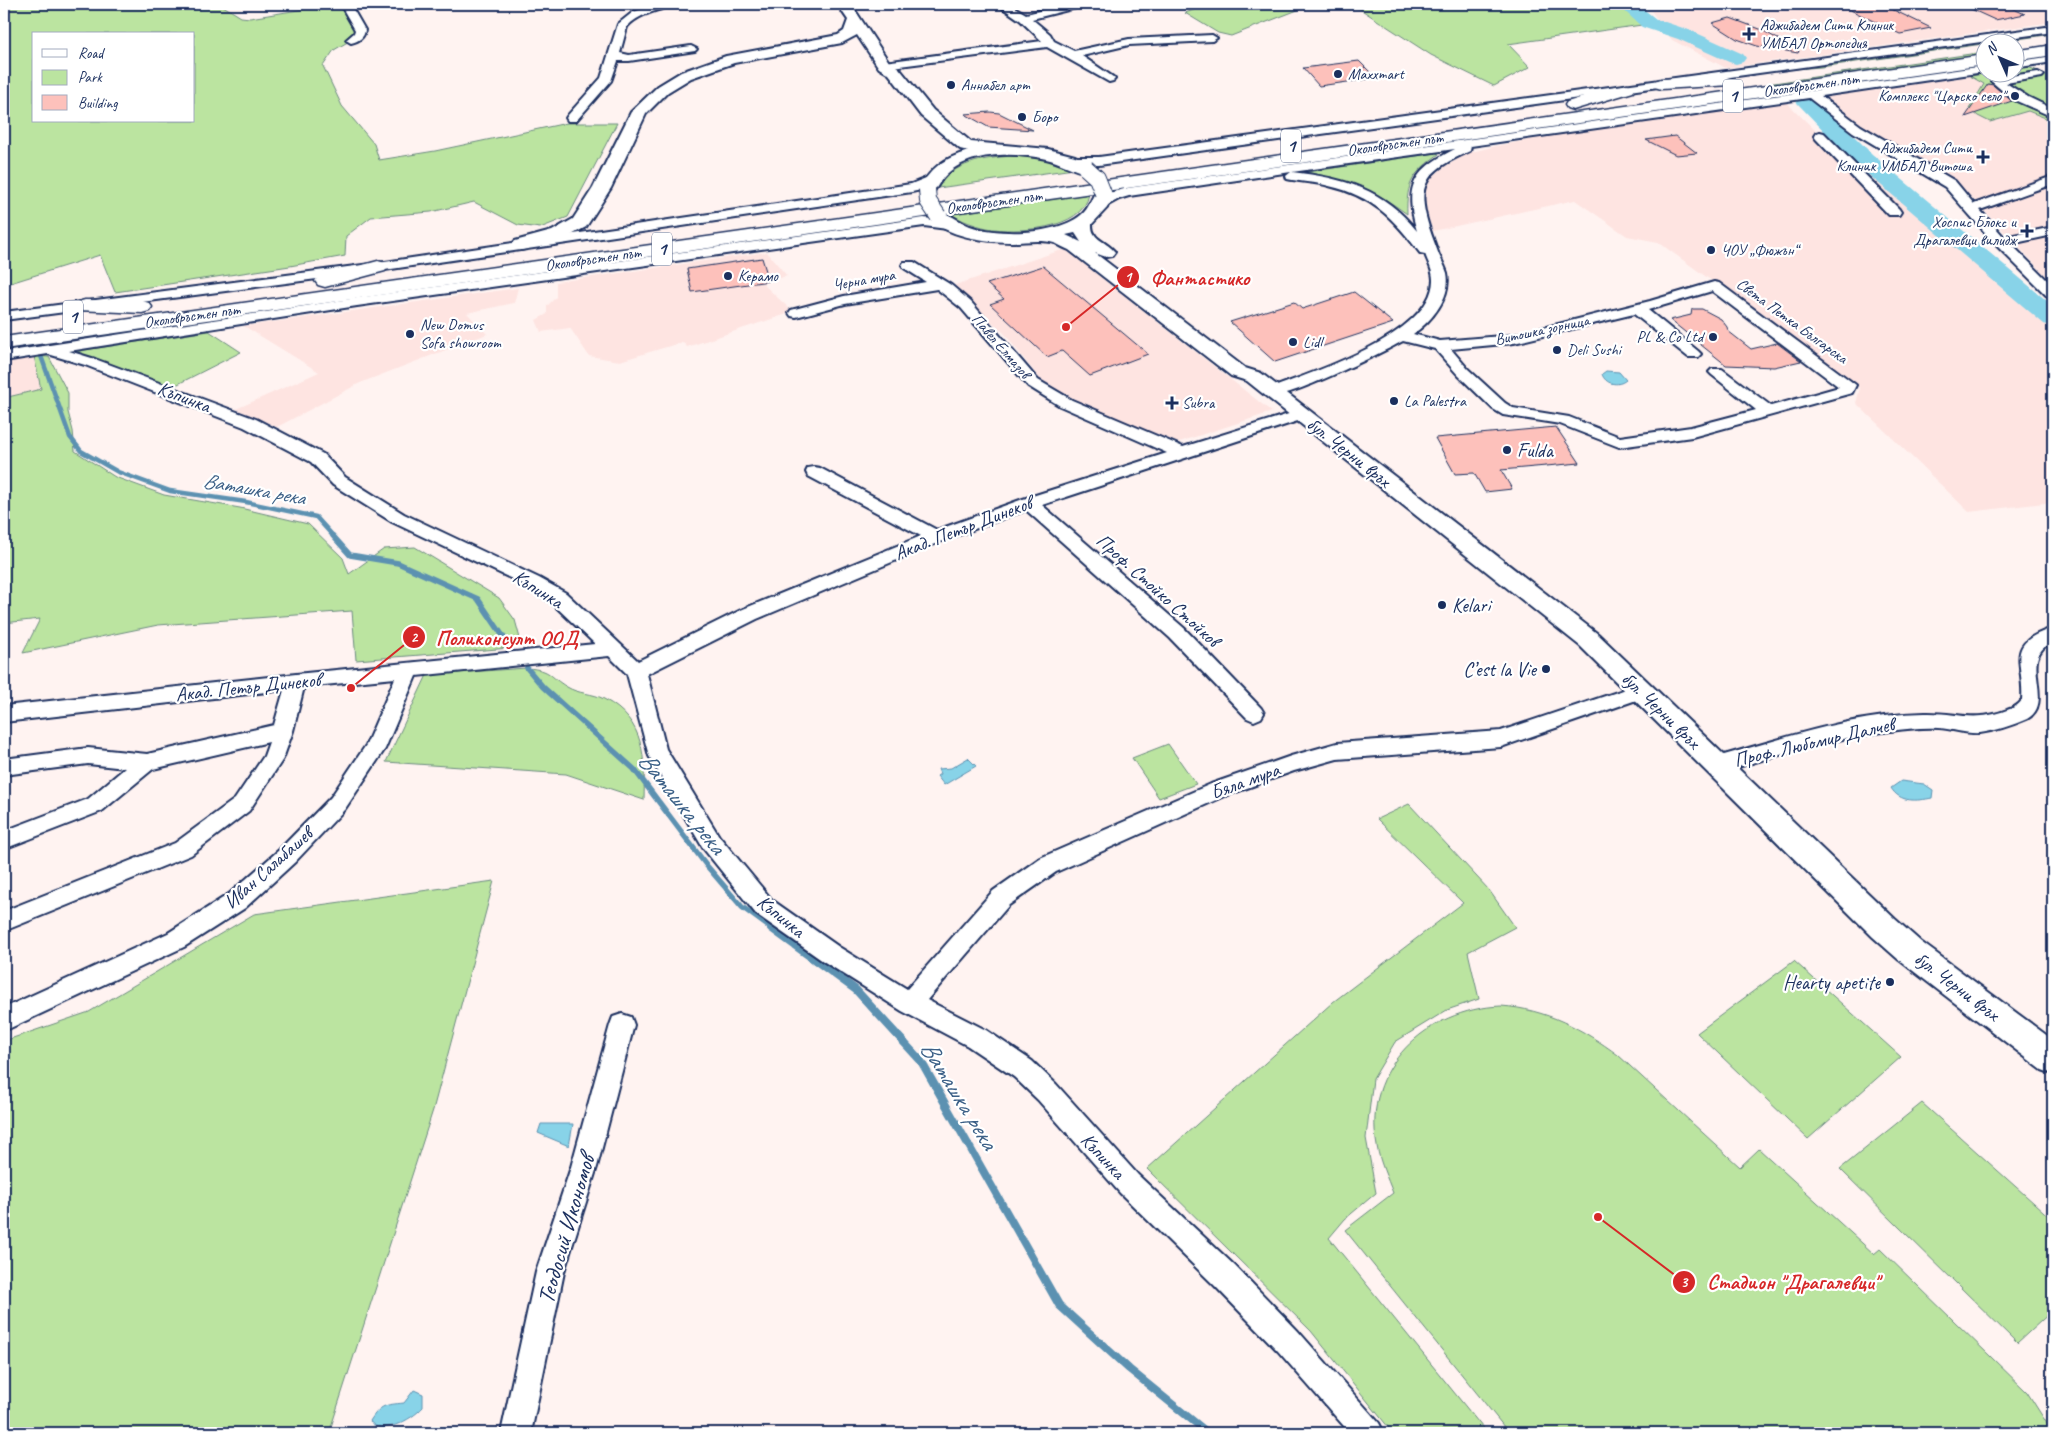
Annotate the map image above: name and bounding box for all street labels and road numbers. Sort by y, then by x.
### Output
street label: Околовръстен път [1762,68,1862,102]
road number: 1 [1723,80,1743,112]
street label: Околовръстен път [1346,127,1446,161]
road number: 1 [1281,130,1301,162]
street label: Околовръстен път [945,185,1045,219]
road number: 1 [652,232,672,266]
street label: Околовръстен път [544,242,644,276]
street label: Черна мура [831,265,898,295]
street label: Света Петка Българска [1732,274,1853,369]
street label: Околовръстен път [143,299,243,333]
road number: 1 [63,300,83,334]
street label: Павел Елмазов [967,309,1037,385]
street label: Витошка зорница [1493,310,1592,350]
street label: Къпинка [154,376,216,419]
street label: бул. Черни връх [1302,411,1398,494]
street label: Акад. Петър Динеков [891,488,1040,566]
street label: Проф. Стойко Стойков [1091,528,1227,654]
street label: Къпинка [508,564,569,615]
street label: Акад. Петър Динеков [174,666,327,707]
street label: бул. Черни връх [1616,666,1707,755]
street label: Проф. Любомир Далчев [1731,711,1900,773]
street label: Бяла мура [1207,757,1284,805]
street label: Иван Салабашев [218,819,320,914]
street label: Къпинка [752,889,812,944]
street label: бул. Черни връх [1909,946,2006,1027]
street label: Къпинка [1075,1128,1132,1186]
street label: Теодосий Икономов [530,1146,603,1307]

